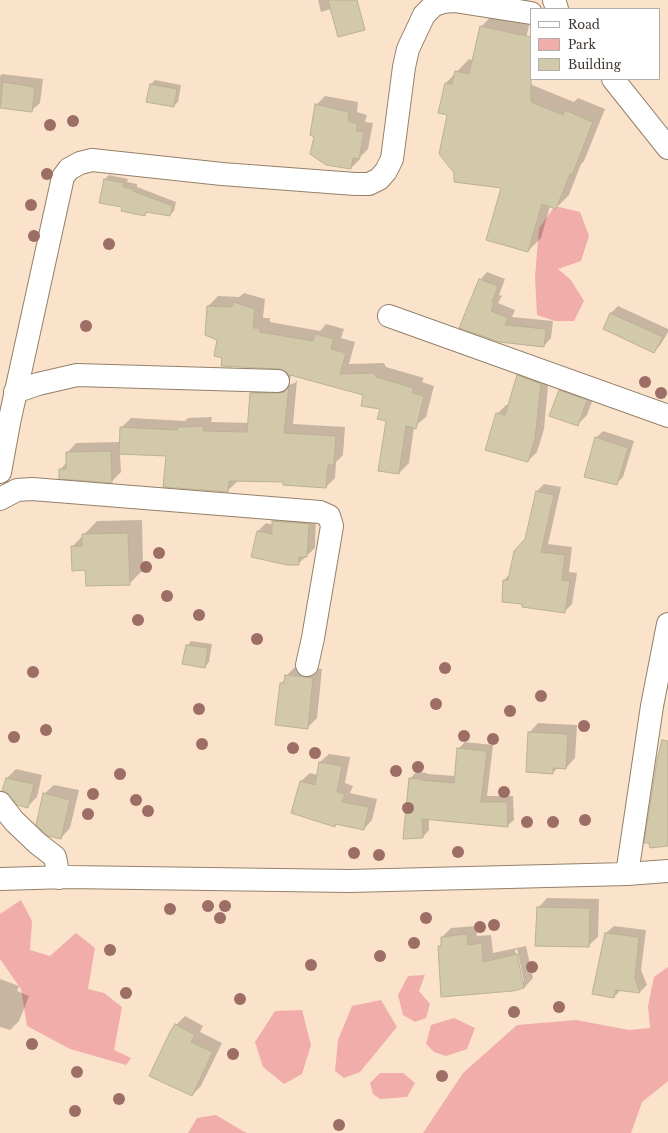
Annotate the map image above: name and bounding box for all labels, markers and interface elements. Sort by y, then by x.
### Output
legend [530,8,660,80]
text: Road [568,17,600,32]
text: Park [568,37,596,52]
text: Building [568,57,621,72]

